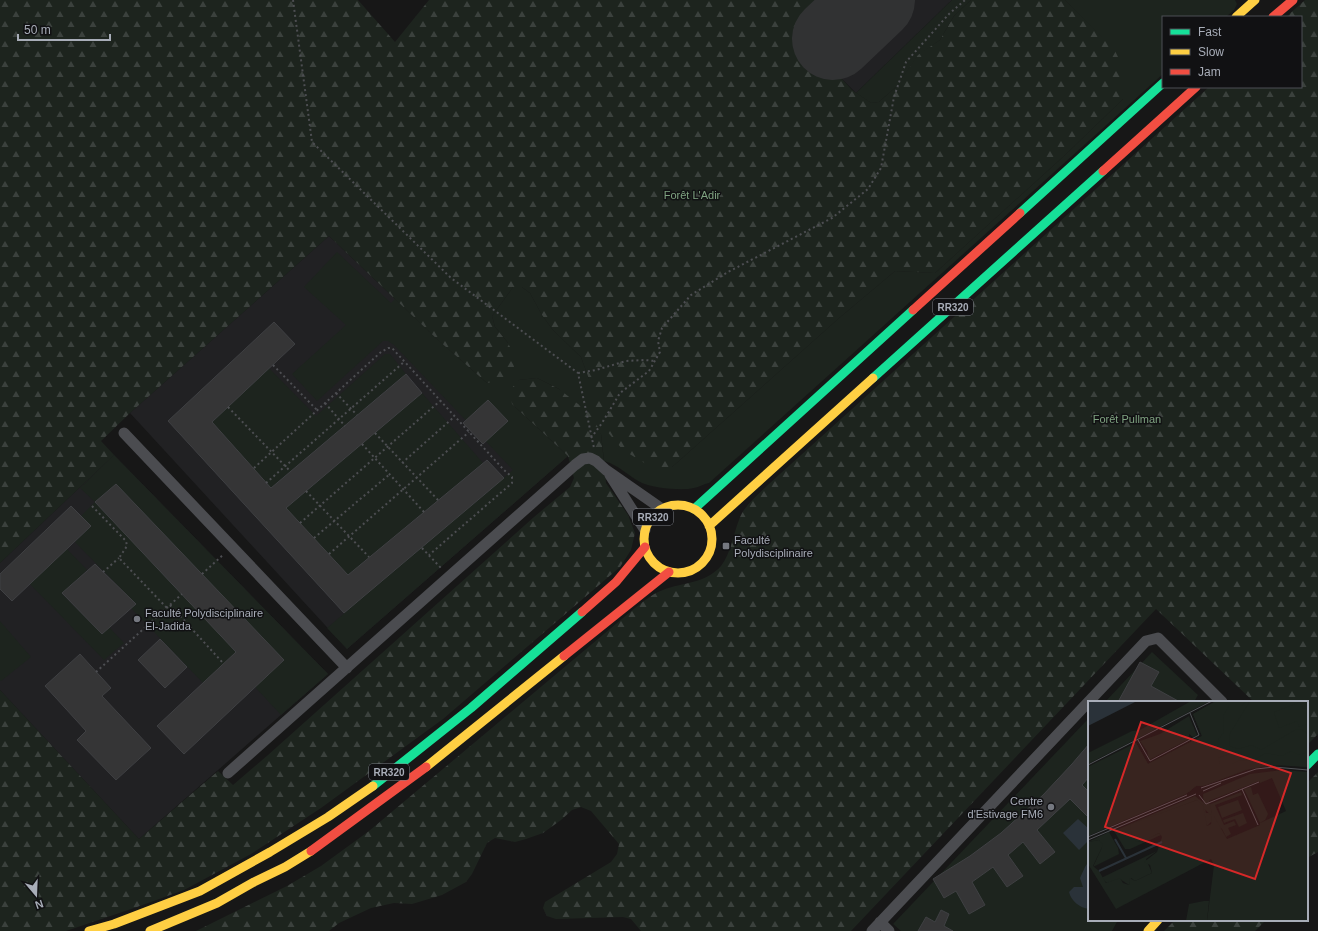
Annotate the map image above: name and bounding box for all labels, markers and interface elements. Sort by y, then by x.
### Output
scale bar [18,16,110,42]
legend [1162,16,1302,88]
text: 50 m [24,23,51,37]
text: Fast [1198,25,1222,39]
text: Slow [1198,45,1224,59]
text: Jam [1198,65,1221,79]
park label: Forêt L'Adir [664,189,721,201]
road number: RR320 [933,299,973,315]
park label: Forêt Pullman [1093,413,1161,425]
road number: RR320 [633,509,673,525]
place label: Faculté Polydisciplinaire [734,534,813,559]
marker: Faculté Polydisciplinaire [721,541,731,551]
place label: Faculté Polydisciplinaire El-Jadida [145,607,263,632]
marker: Faculté Polydisciplinaire El-Jadida [132,614,142,624]
inset map [1088,701,1308,921]
road number: RR320 [369,764,409,780]
place label: Centre d'Estivage FM6 [968,795,1043,820]
marker: Centre d'Estivage FM6 [1046,802,1056,812]
north arrow [16,875,56,915]
text: N [33,897,45,911]

